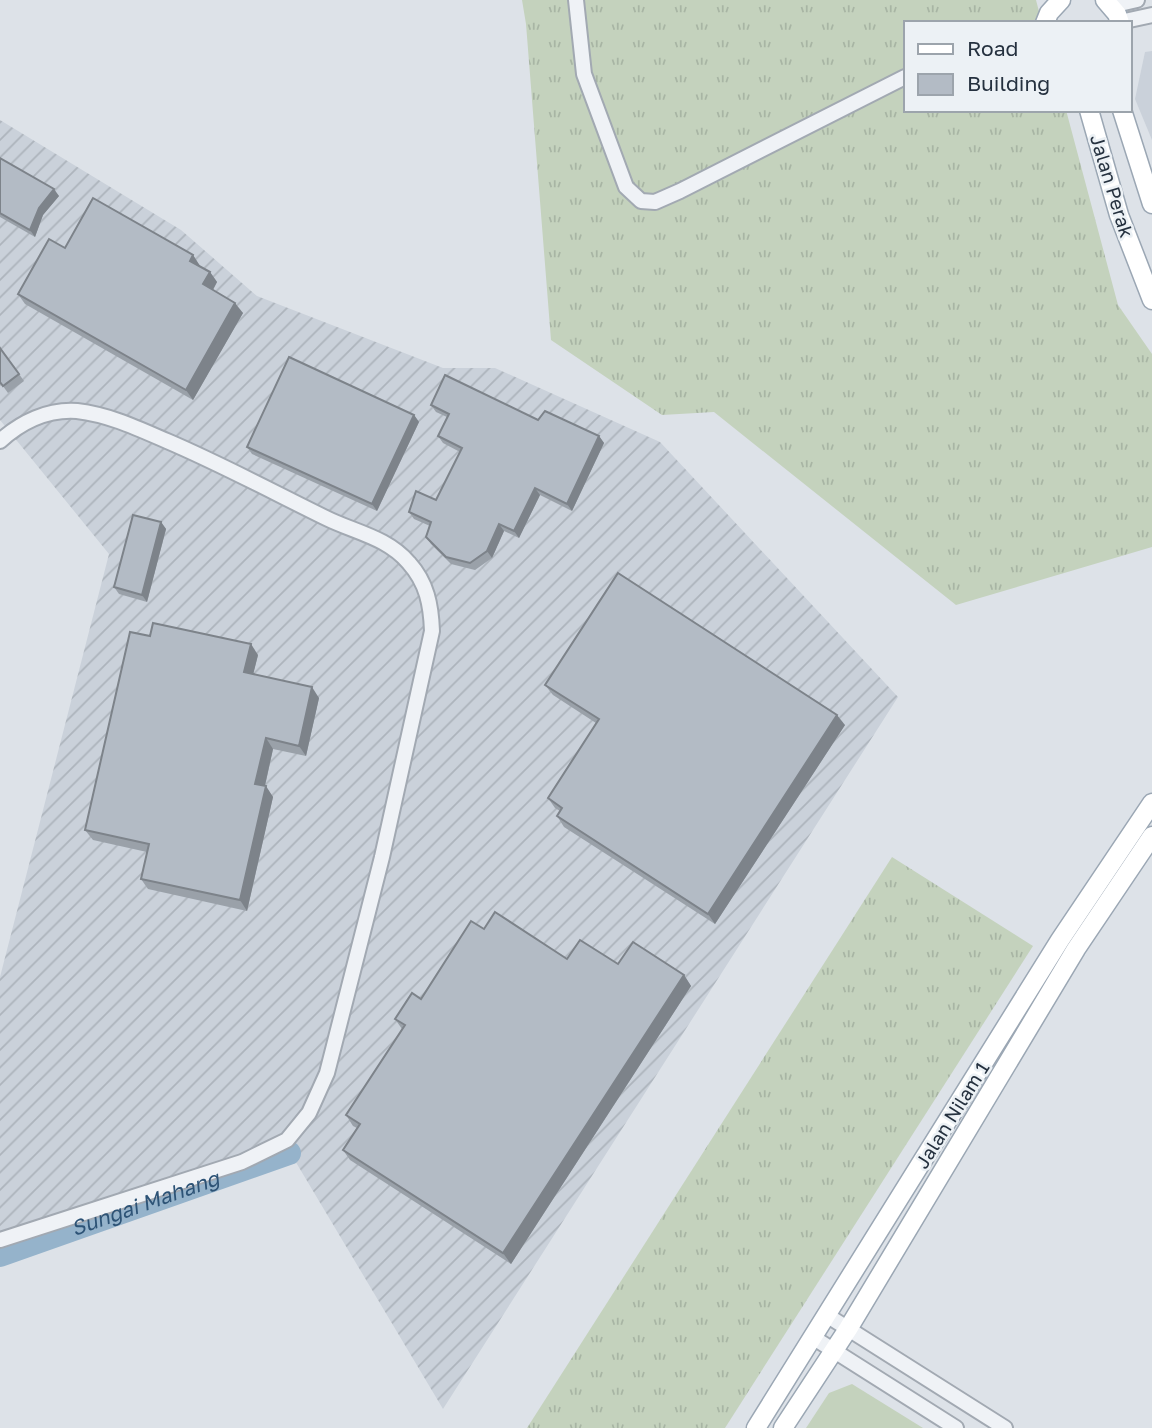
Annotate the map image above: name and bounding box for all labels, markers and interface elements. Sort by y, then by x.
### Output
legend [904,21,1131,112]
text: Road [967,35,1018,61]
text: Building [967,70,1050,96]
street label: Jalan Perak [1086,132,1139,240]
street label: Jalan Nilam 1 [910,1057,994,1172]
water label: Sungai Mahang [67,1164,224,1241]

